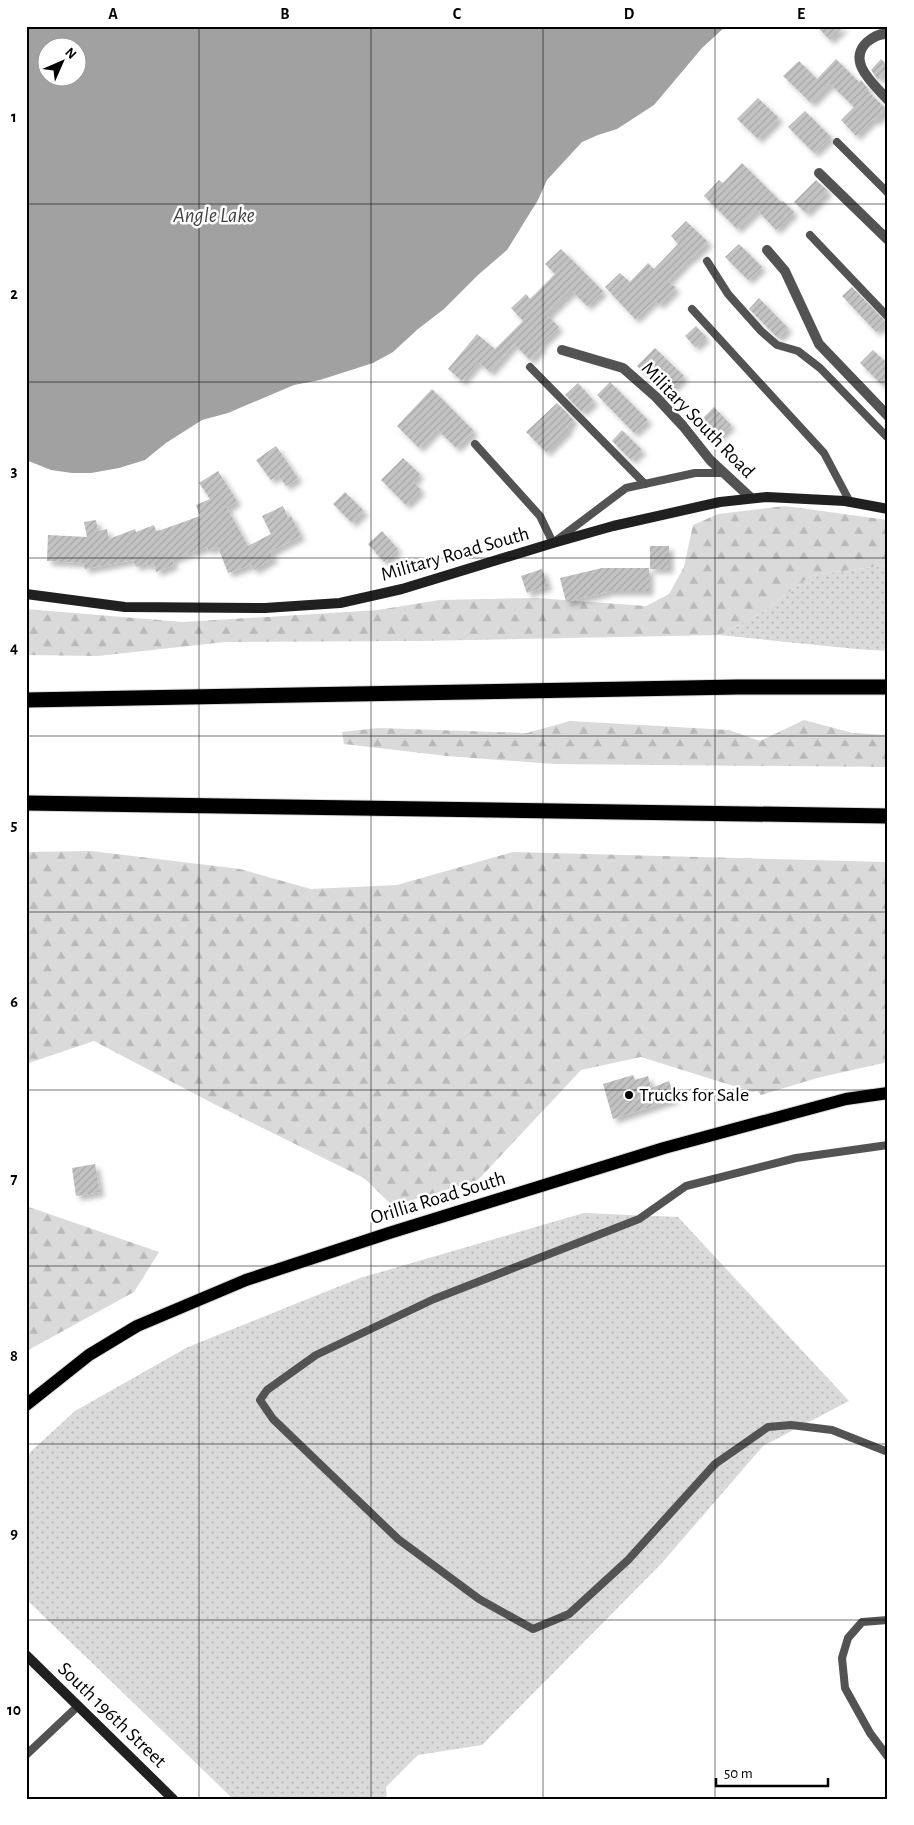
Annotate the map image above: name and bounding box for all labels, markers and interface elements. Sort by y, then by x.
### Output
text: A [108,6,118,22]
text: B [280,6,290,22]
text: C [453,6,462,22]
text: D [624,6,635,22]
text: E [797,6,805,22]
north arrow [38,38,88,88]
text: N [62,45,79,62]
text: 1 [11,109,17,125]
water label: Angle Lake [172,205,255,226]
text: 2 [10,286,18,302]
street label: Military South Road [638,358,758,482]
text: 3 [11,463,18,479]
street label: Military Road South [379,523,531,585]
text: 4 [10,640,18,656]
text: 5 [11,817,18,833]
text: 6 [10,994,18,1010]
place label: Trucks for Sale [639,1085,749,1105]
marker: Trucks for Sale [623,1089,635,1101]
street label: Orillia Road South [368,1168,508,1228]
text: 7 [11,1171,18,1187]
text: 8 [10,1348,18,1364]
text: 9 [10,1525,18,1541]
street label: South 196th Street [54,1658,170,1772]
text: 10 [7,1702,21,1718]
scale bar [716,1755,829,1787]
text: 50 m [724,1766,753,1781]

